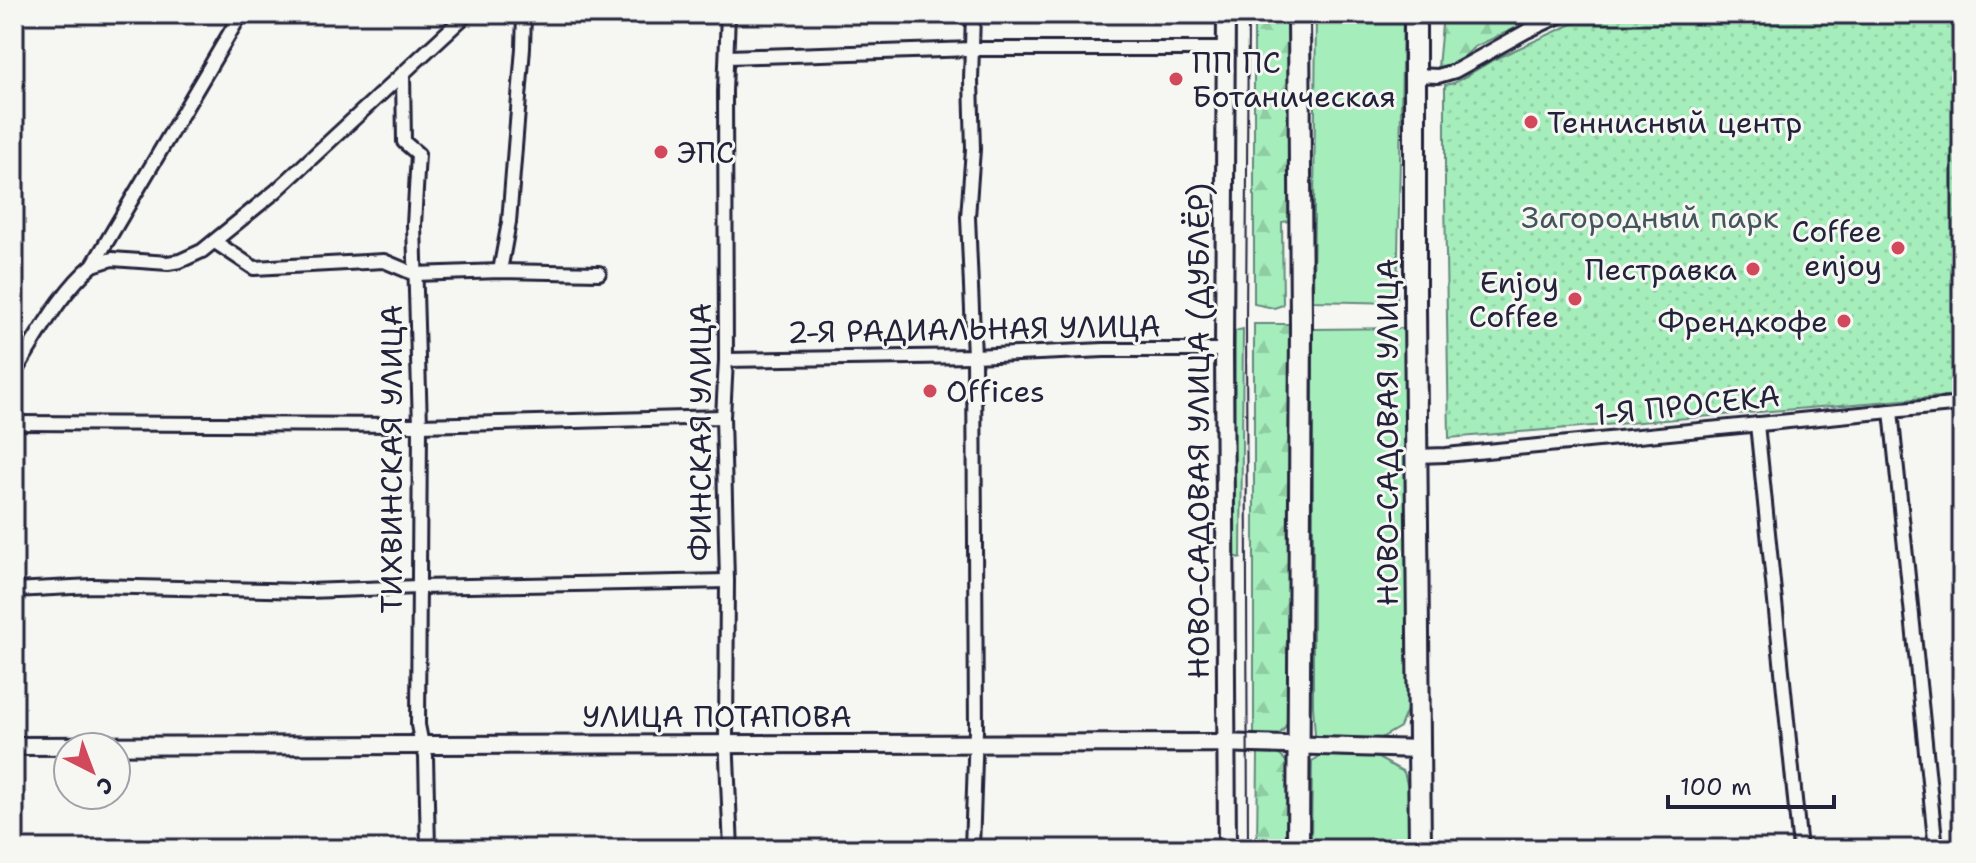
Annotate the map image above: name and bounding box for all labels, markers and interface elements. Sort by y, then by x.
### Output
place label: ПП ПС Ботаническая [1192,42,1396,117]
marker: ПП ПС Ботаническая [1167,70,1185,88]
place label: Теннисный центр [1547,102,1802,143]
marker: Теннисный центр [1522,113,1540,131]
place label: ЭПС [677,132,735,173]
marker: ЭПС [652,143,670,161]
street label: НОВО-САДОВАЯ УЛИЦА (ДУБЛЁР) [1178,183,1219,679]
park label: Загородный парк [1521,197,1779,238]
place label: Coffee enjoy [1792,211,1882,286]
marker: Coffee enjoy [1889,239,1907,257]
place label: Пестравка [1585,249,1737,290]
street label: НОВО-САДОВАЯ УЛИЦА [1367,258,1408,606]
marker: Пестравка [1744,260,1762,278]
place label: Enjoy Coffee [1469,262,1559,337]
marker: Enjoy Coffee [1566,290,1584,308]
place label: Френдкофе [1657,301,1828,342]
street label: ФИНСКАЯ УЛИЦА [680,303,721,561]
street label: ТИХВИНСКАЯ УЛИЦА [371,304,412,614]
street label: 2-Я РАДИАЛЬНАЯ УЛИЦА [787,305,1161,353]
marker: Френдкофе [1835,312,1853,330]
place label: Offices [946,371,1045,412]
street label: 1-Я ПРОСЕКА [1592,375,1782,435]
marker: Offices [921,382,939,400]
street label: УЛИЦА ПОТАПОВА [582,696,852,737]
north arrow [52,731,132,811]
scale bar [1668,759,1834,809]
text: С [90,770,120,801]
text: 100 m [1680,771,1752,803]

